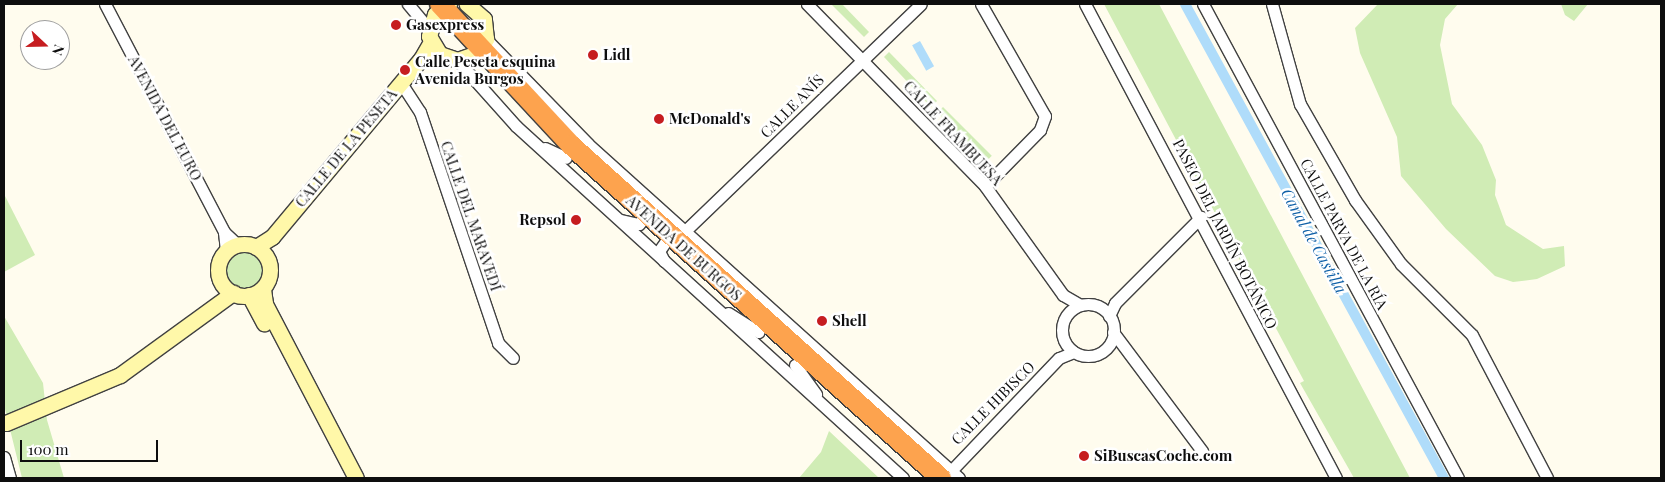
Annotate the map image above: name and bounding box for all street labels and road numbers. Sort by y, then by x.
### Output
street label: AVENIDA DEL EURO [124,52,206,184]
street label: CALLE ANÍS [756,70,828,142]
street label: CALLE FRAMBUESA [900,77,1006,189]
street label: CALLE DE LA PESETA [291,85,401,211]
street label: PASEO DEL JARDÍN BOTÁNICO [1169,136,1281,332]
street label: CALLE DEL MARAVEDÍ [437,139,505,293]
street label: CALLE PARVA DE LA RÍA [1297,156,1391,312]
street label: AVENIDA DE BURGOS [623,191,745,305]
street label: CALLE HIBISCO [948,358,1038,448]

